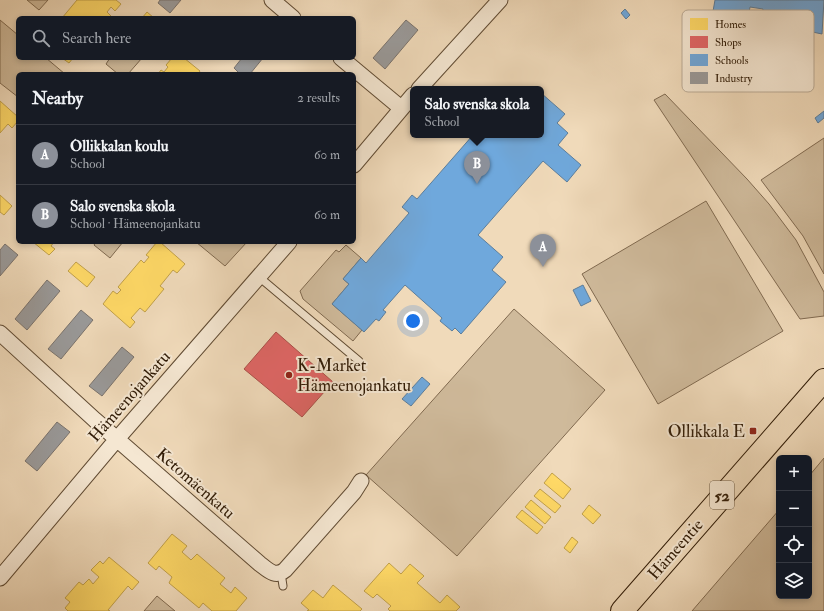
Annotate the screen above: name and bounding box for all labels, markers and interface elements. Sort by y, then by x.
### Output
legend [682,10,814,92]
search box [16,16,356,60]
text: Homes [715,18,746,31]
icon: search [30,27,52,49]
text: Search here [62,29,131,48]
text: Shops [715,36,742,50]
text: Schools [715,54,749,67]
text: Industry [715,72,753,86]
popup [410,86,544,138]
text: Nearby [32,88,83,109]
text: 2 results [297,90,340,106]
text: Salo svenska skola [425,95,529,114]
text: School [425,114,460,130]
text: Ollikkalan koulu [70,137,168,156]
text: A [41,147,49,163]
text: 60 m [314,147,340,163]
pin: B [464,151,490,184]
text: School [70,156,105,172]
text: Salo svenska skola [70,197,175,216]
text: B [41,207,49,223]
text: 60 m [314,207,340,223]
text: School · Hämeenojankatu [70,216,200,232]
pin: A [530,234,556,267]
your location [403,311,423,331]
street label: Hämeenojankatu [84,346,175,446]
place label: K-Market Hämeenojankatu [297,355,411,396]
marker: K-Market Hämeenojankatu [284,370,294,380]
place label: Ollikkala E [668,421,745,442]
marker: Ollikkala E [748,426,758,436]
street label: Ketomäenkatu [152,443,240,523]
map controls [776,455,812,599]
button: + [776,455,812,491]
road number: 52 [710,481,734,509]
button: − [776,491,812,527]
street label: Hämeentie [643,515,708,584]
button: locate [776,527,812,563]
button: layers [776,563,812,599]

